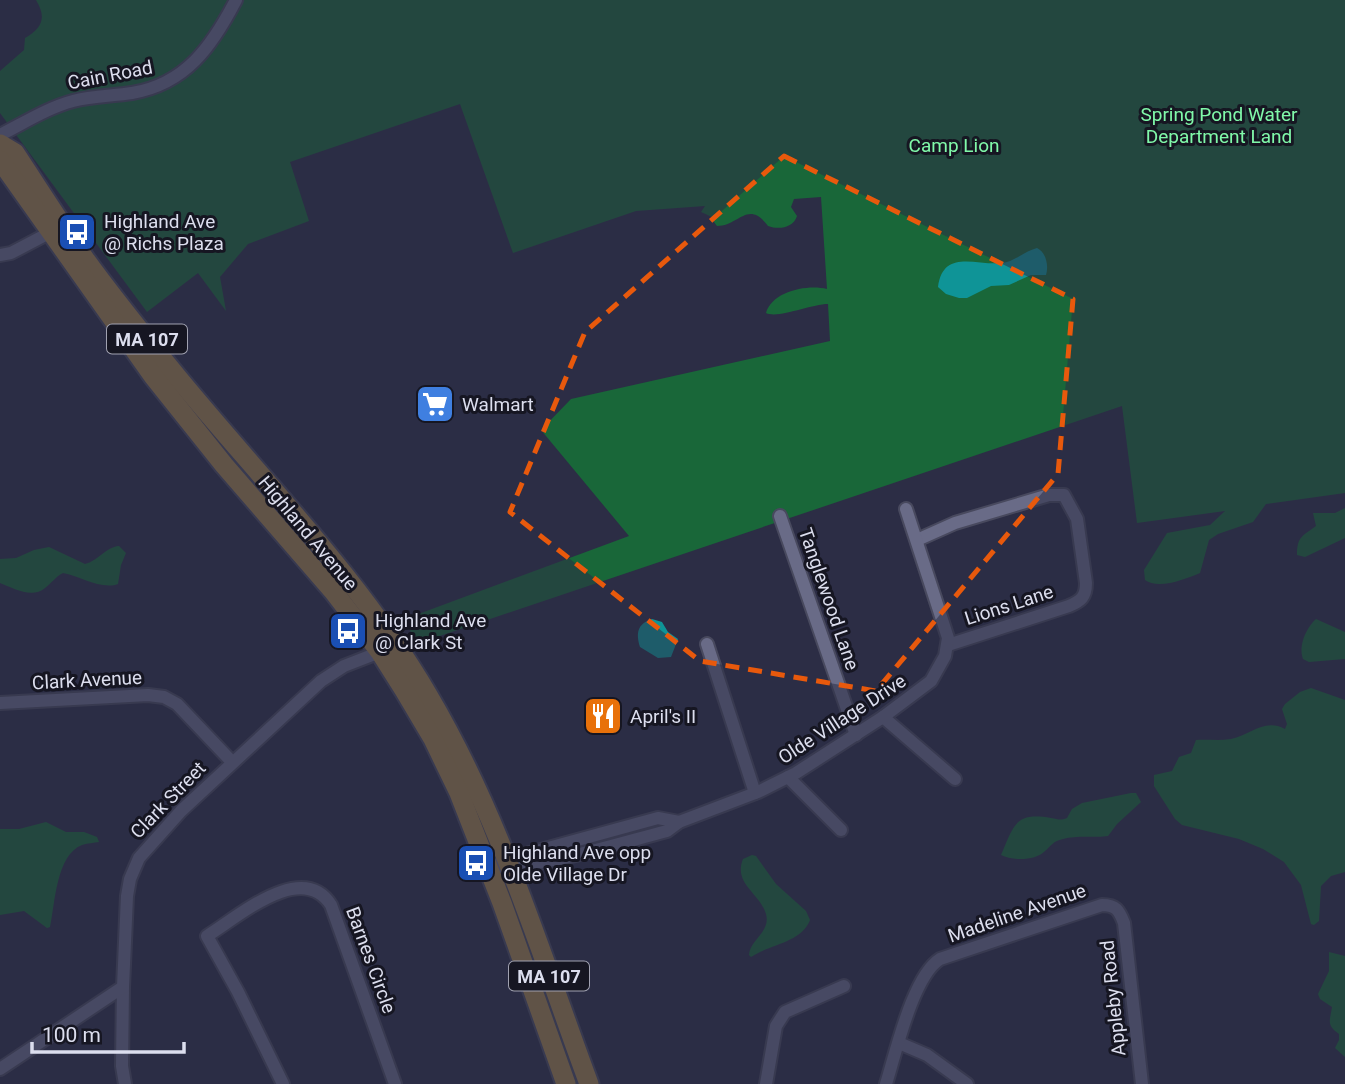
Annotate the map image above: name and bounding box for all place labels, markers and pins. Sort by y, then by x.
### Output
place label: Highland Ave @ Richs Plaza [104,210,224,255]
bus stop icon: Highland Ave @ Richs Plaza [56,211,98,253]
supermarket icon: Walmart [414,383,456,425]
place label: Walmart [462,393,534,416]
place label: Highland Ave @ Clark St [375,609,486,654]
bus stop icon: Highland Ave @ Clark St [327,610,369,652]
restaurant icon: April's II [582,695,624,737]
place label: April's II [630,705,696,728]
place label: Highland Ave opp Olde Village Dr [503,841,651,886]
bus stop icon: Highland Ave opp Olde Village Dr [455,842,497,884]

